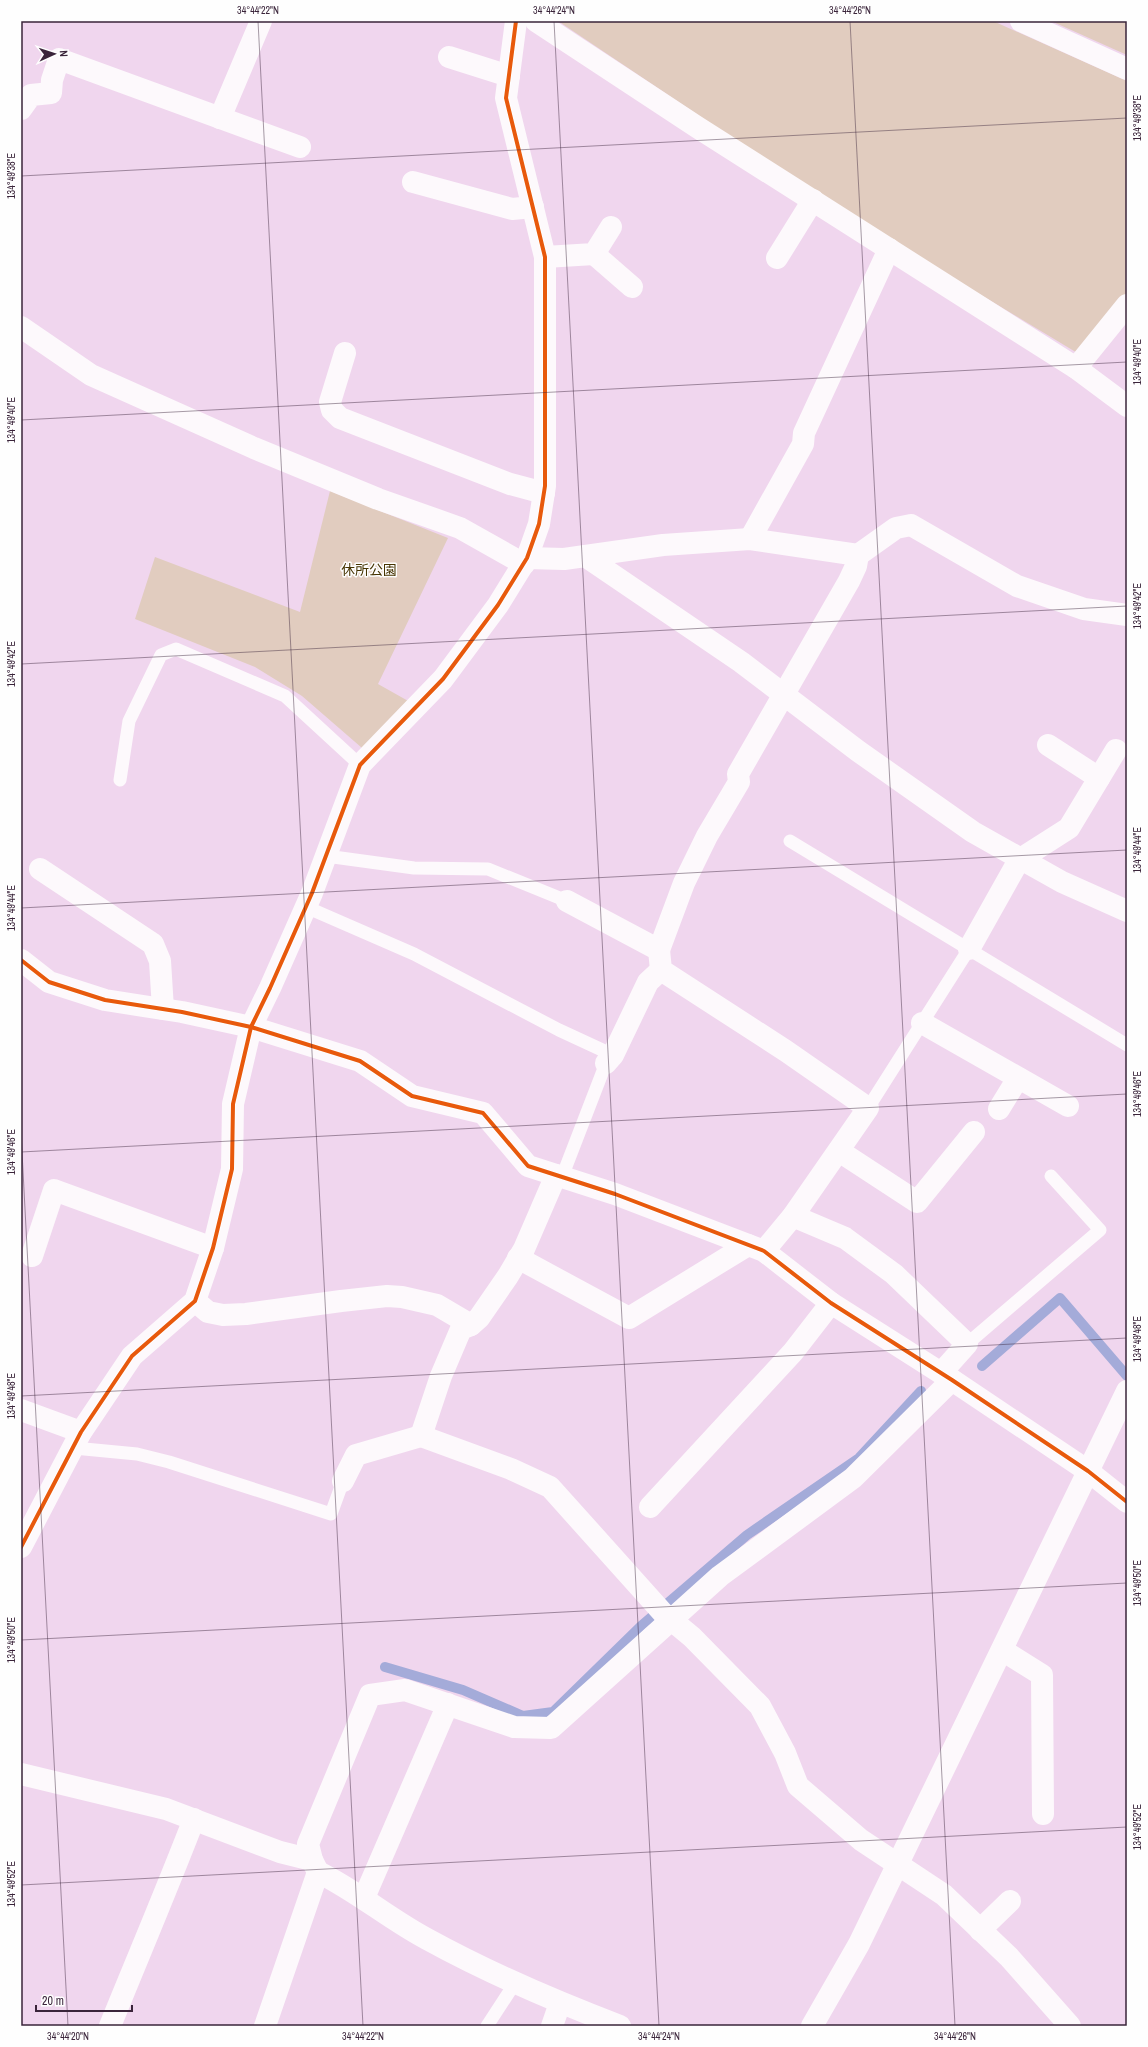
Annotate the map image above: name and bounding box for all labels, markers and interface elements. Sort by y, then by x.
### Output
text: 34°44'22"N [237,4,279,17]
text: 34°44'24"N [533,4,575,17]
text: 34°44'26"N [829,4,871,17]
north arrow [34,34,74,74]
text: N [57,50,71,57]
text: 134°49'38"E [1131,95,1144,141]
text: 134°49'38"E [5,153,18,199]
text: 134°49'40"E [1131,339,1144,385]
text: 134°49'40"E [5,397,18,443]
park label: 休所公園 [341,561,397,579]
text: 134°49'42"E [1131,583,1144,629]
text: 134°49'42"E [5,641,18,687]
text: 134°49'44"E [1131,827,1144,873]
text: 134°49'44"E [5,885,18,931]
text: 134°49'46"E [1131,1071,1144,1117]
text: 134°49'46"E [5,1129,18,1175]
text: 134°49'48"E [1131,1316,1144,1362]
text: 134°49'48"E [5,1373,18,1419]
text: 134°49'50"E [1131,1560,1144,1606]
text: 134°49'50"E [5,1617,18,1663]
text: 134°49'52"E [1131,1804,1144,1850]
text: 134°49'52"E [5,1861,18,1907]
scale bar [36,1987,132,2013]
text: 20 m [42,1993,64,2009]
text: 34°44'20"N [47,2030,89,2043]
text: 34°44'22"N [342,2030,384,2043]
text: 34°44'24"N [638,2030,680,2043]
text: 34°44'26"N [934,2030,976,2043]

